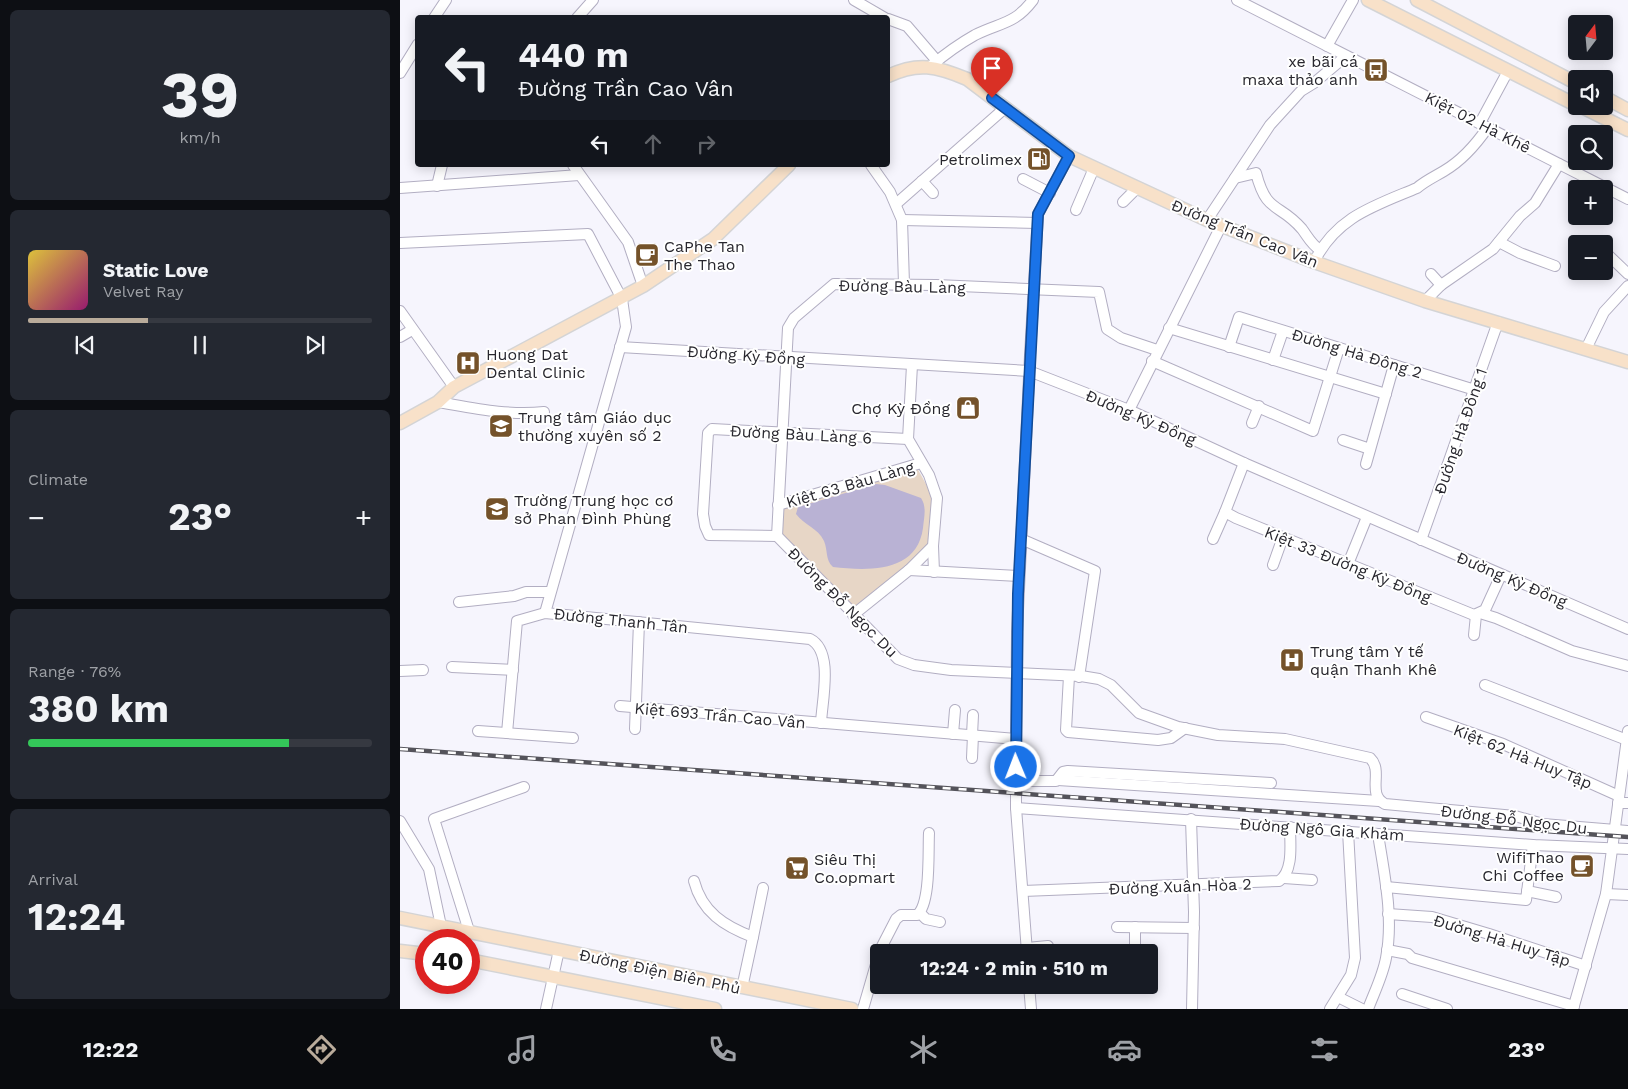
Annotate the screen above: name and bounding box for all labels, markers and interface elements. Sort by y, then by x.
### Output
north arrow [1568,15,1612,60]
map controls [1568,15,1613,280]
text: 440 m [518,34,629,76]
icon: left [435,35,500,100]
pin [971,47,1013,98]
place label: xe bãi cá maxa thảo anh [1242,52,1358,89]
icon: arrive [978,54,1006,82]
text: 39 [161,57,239,133]
bus stop icon: xe bãi cá maxa thảo anh [1363,57,1389,83]
button: sound [1568,70,1613,115]
text: Đường Trần Cao Vân [518,76,734,101]
street label: Kiệt 02 Hà Khê [1422,88,1534,157]
button: search [1568,125,1613,170]
text: km/h [179,128,221,147]
icon: left [586,130,614,158]
icon: ahead [639,130,667,158]
icon: right [692,130,720,158]
fuel station icon: Petrolimex [1026,146,1052,172]
place label: Petrolimex [939,150,1022,169]
button: + [1568,180,1613,225]
street label: Đường Trần Cao Vân [1169,195,1321,272]
button: − [1568,235,1613,280]
place label: CaPhe Tan The Thao [664,237,745,274]
cafe icon: CaPhe Tan The Thao [634,242,660,268]
text: Static Love [103,259,208,282]
street label: Đường Bàu Làng [838,276,966,297]
text: Velvet Ray [103,282,183,301]
street label: Đường Hà Đông 2 [1289,325,1424,382]
icon: previous [71,331,99,359]
icon: pause [186,331,214,359]
icon: next [301,331,329,359]
street label: Đường Kỳ Đồng [686,342,806,369]
place label: Huong Dat Dental Clinic [486,345,585,382]
hospital icon: Huong Dat Dental Clinic [455,350,481,376]
street label: Đường Hà Đông 1 [1430,366,1491,497]
street label: Đường Kỳ Đồng [1083,386,1199,449]
shop icon: Chợ Kỳ Đồng [955,395,981,421]
place label: Chợ Kỳ Đồng [851,399,950,418]
place label: Trung tâm Giáo dục thường xuyên số 2 [518,408,672,445]
school or university icon: Trung tâm Giáo dục thường xuyên số 2 [488,413,514,439]
street label: Đường Bàu Làng 6 [729,421,872,448]
street label: Kiệt 63 Bàu Làng [784,457,917,512]
text: Climate [28,470,88,489]
place label: Trường Trung học cơ sở Phan Đình Phùng [514,491,673,528]
text: 23° [168,495,232,539]
school or university icon: Trường Trung học cơ sở Phan Đình Phùng [484,496,510,522]
text: − [28,501,45,534]
text: + [355,501,372,534]
street label: Kiệt 33 Đường Kỳ Đồng [1262,522,1434,607]
street label: Đường Đỗ Ngọc Du [784,543,902,661]
street label: Đường Kỳ Đồng [1454,548,1570,611]
street label: Đường Thanh Tân [553,604,689,637]
place label: Trung tâm Y tế quận Thanh Khê [1310,642,1437,679]
hospital icon: Trung tâm Y tế quận Thanh Khê [1279,647,1305,673]
text: Range · 76% [28,662,121,681]
text: 380 km [28,687,169,731]
street label: Kiệt 693 Trần Cao Vân [634,699,806,732]
street label: Kiệt 62 Hà Huy Tập [1451,720,1595,793]
position arrow [989,740,1041,792]
street label: Đường Đỗ Ngọc Du [1440,801,1588,838]
street label: Đường Ngô Gia Khảm [1239,814,1405,845]
place label: WifiThao Chi Coffee [1482,848,1564,885]
place label: Siêu Thị Co.opmart [814,850,895,887]
cafe icon: WifiThao Chi Coffee [1569,853,1595,879]
supermarket icon: Siêu Thị Co.opmart [784,855,810,881]
text: Arrival [28,870,78,889]
street label: Đường Xuân Hòa 2 [1108,875,1252,898]
text: 12:24 [28,895,125,939]
street label: Đường Hà Huy Tập [1431,911,1573,970]
speed limit sign: 40 [415,929,480,994]
street label: Đường Điện Biên Phủ [577,945,742,998]
text: 12:24 · 2 min · 510 m [920,957,1108,980]
icon: directions [304,1032,339,1067]
icon: music [505,1032,540,1067]
icon: phone [705,1032,740,1067]
icon: climate [906,1032,941,1067]
icon: car [1107,1032,1142,1067]
icon: filters [1307,1032,1342,1067]
text: 12:22 [83,1037,138,1062]
text: 23° [1508,1037,1545,1062]

